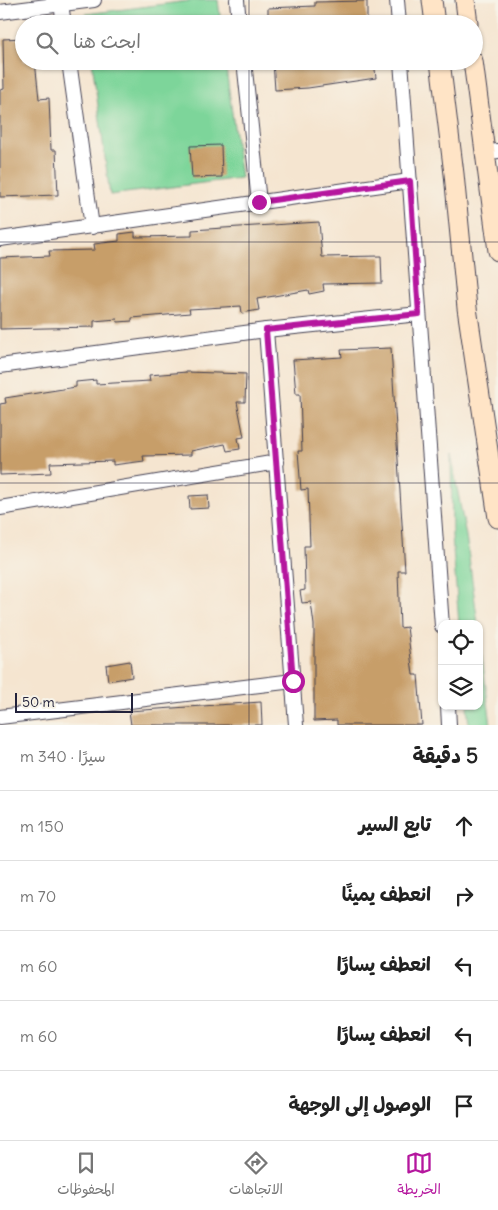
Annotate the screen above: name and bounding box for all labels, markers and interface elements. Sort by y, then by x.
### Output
search box [15,15,483,70]
icon: search [33,29,61,57]
text: ابحث هنا [73,29,141,53]
route end [248,191,271,214]
map controls [438,620,483,710]
button: locate [438,620,483,665]
button: layers [438,665,483,710]
route start [282,670,305,693]
scale bar [15,690,132,713]
text: 50 m [22,693,55,711]
text: 5 دقيقة [412,742,478,769]
text: سيرًا · 340 m [20,746,106,766]
text: تابع السير [359,812,431,836]
icon: ahead [450,812,478,840]
text: 150 m [20,816,64,836]
text: انعطف يمينًا [342,882,431,906]
icon: right [450,882,478,910]
text: 70 m [20,886,56,906]
text: انعطف يسارًا [337,952,431,976]
icon: left [450,952,478,980]
text: 60 m [20,956,58,976]
text: انعطف يسارًا [337,1022,431,1046]
icon: left [450,1022,478,1050]
text: 60 m [20,1026,58,1046]
text: الوصول إلى الوجهة [288,1092,431,1116]
icon: arrive [450,1092,478,1120]
tab: المحفوظات [57,1149,115,1202]
tab: الاتجاهات [229,1149,283,1202]
tab: الخريطة [397,1149,441,1202]

